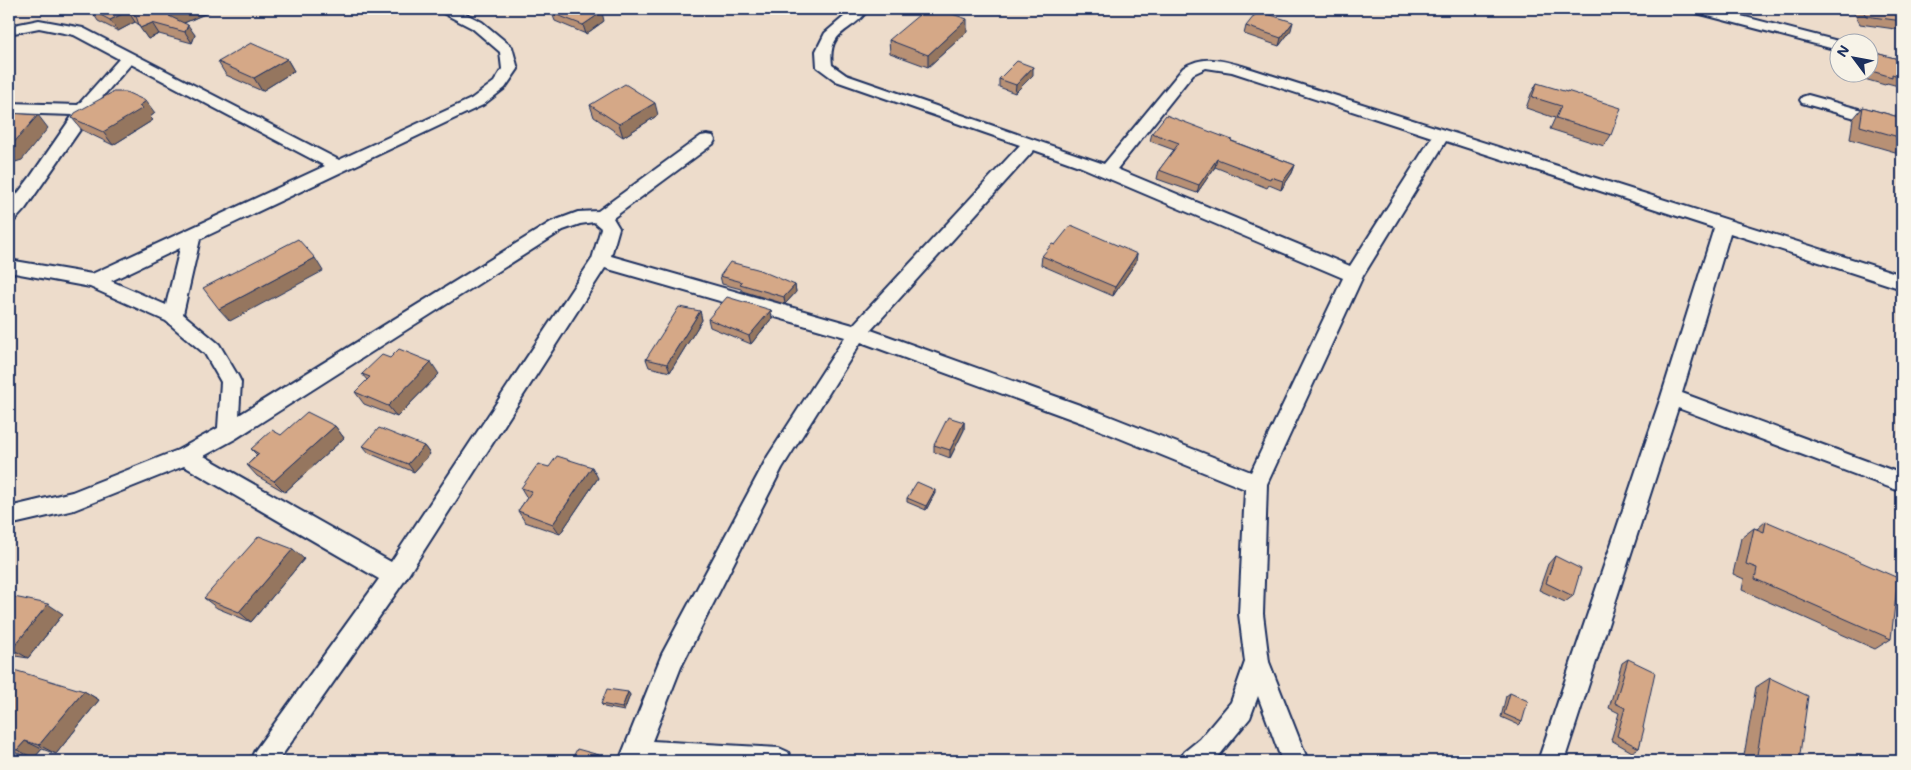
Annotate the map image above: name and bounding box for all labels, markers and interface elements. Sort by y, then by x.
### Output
north arrow [1828,32,1878,82]
text: N [1832,41,1853,60]

